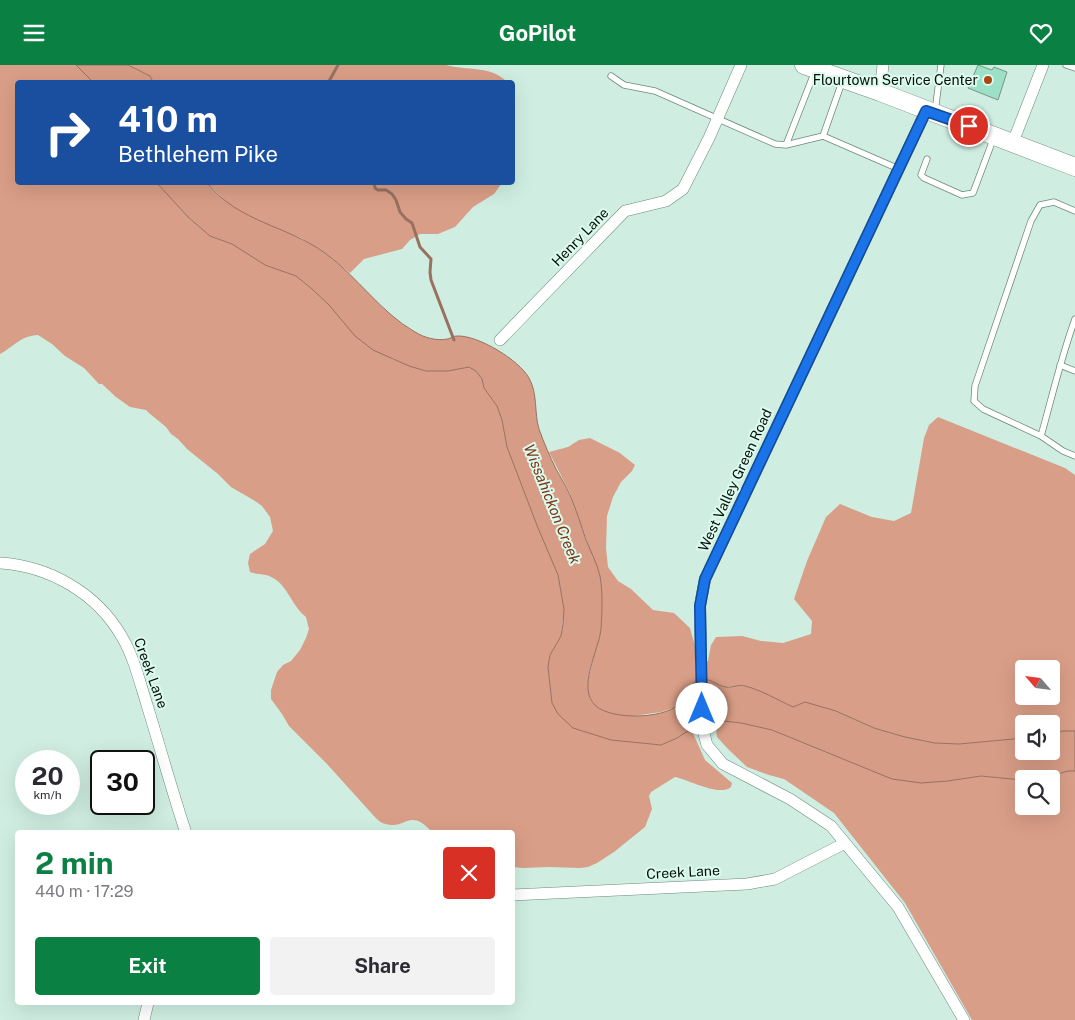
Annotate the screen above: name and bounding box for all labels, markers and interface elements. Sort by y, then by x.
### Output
icon: menu [20,19,48,47]
icon: heart [1027,19,1055,47]
text: GoPilot [499,20,576,46]
place label: Flourtown Service Center [813,72,978,88]
marker: Flourtown Service Center [982,74,994,86]
text: 410 m [118,99,218,140]
icon: right [35,100,100,165]
pin [948,105,990,147]
icon: arrive [955,112,983,140]
text: Bethlehem Pike [118,141,278,167]
street label: Henry Lane [548,205,612,269]
street label: West Valley Green Road [695,406,775,554]
water label: Wissahickon Creek [521,441,585,567]
street label: Creek Lane [131,636,171,710]
north arrow [1015,660,1060,705]
map controls [1015,660,1060,815]
position arrow [675,682,727,734]
button: sound [1015,715,1060,760]
speed limit sign: 30 [90,750,155,815]
text: 20 [32,761,64,791]
button: search [1015,770,1060,815]
text: km/h [33,788,62,802]
text: 2 min [35,845,114,881]
button: close [443,847,495,899]
street label: Creek Lane [646,862,720,882]
text: 440 m · 17:29 [35,882,134,901]
button: Exit [35,937,260,995]
button: Share [270,937,495,995]

